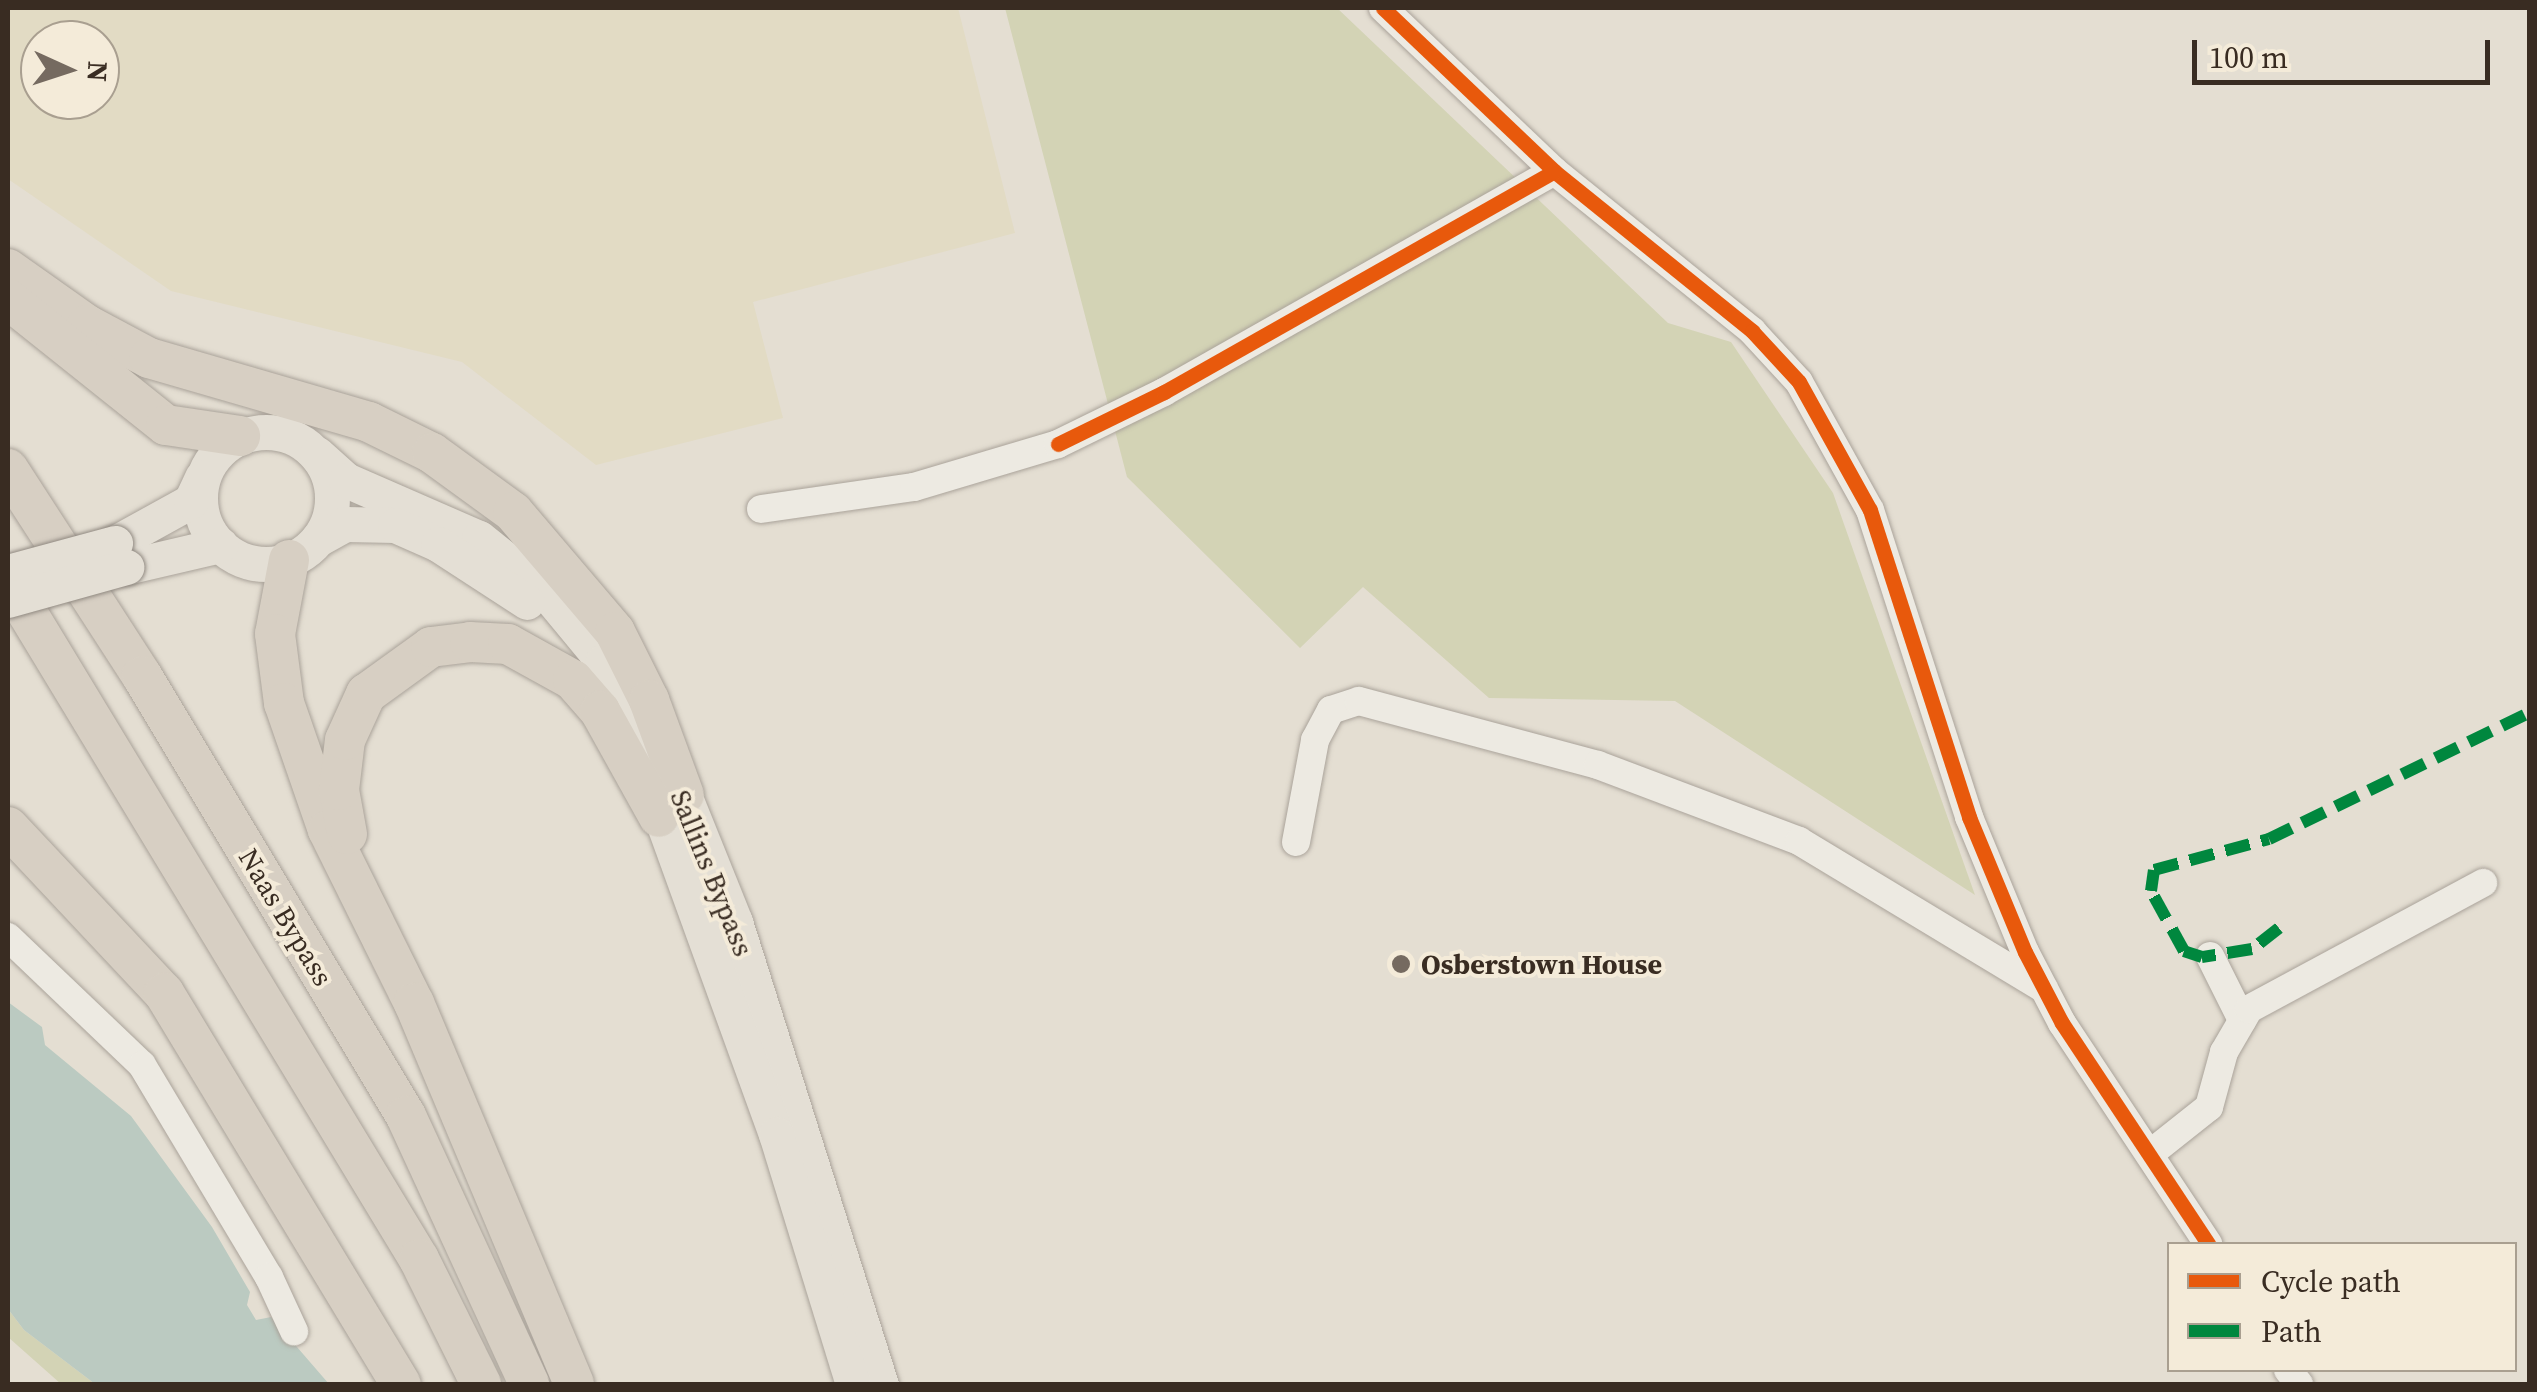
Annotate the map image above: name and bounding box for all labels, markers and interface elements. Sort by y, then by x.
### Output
north arrow [20,20,120,120]
scale bar [2197,20,2494,82]
text: 100 m [2209,37,2288,78]
text: N [78,60,117,83]
street label: Sallins Bypass [663,785,761,961]
street label: Naas Bypass [232,842,340,992]
place label: Osberstown House [1421,947,1662,981]
marker: Osberstown House [1390,953,1412,975]
legend [2167,1242,2517,1372]
text: Cycle path [2261,1261,2401,1302]
text: Path [2261,1311,2322,1352]

